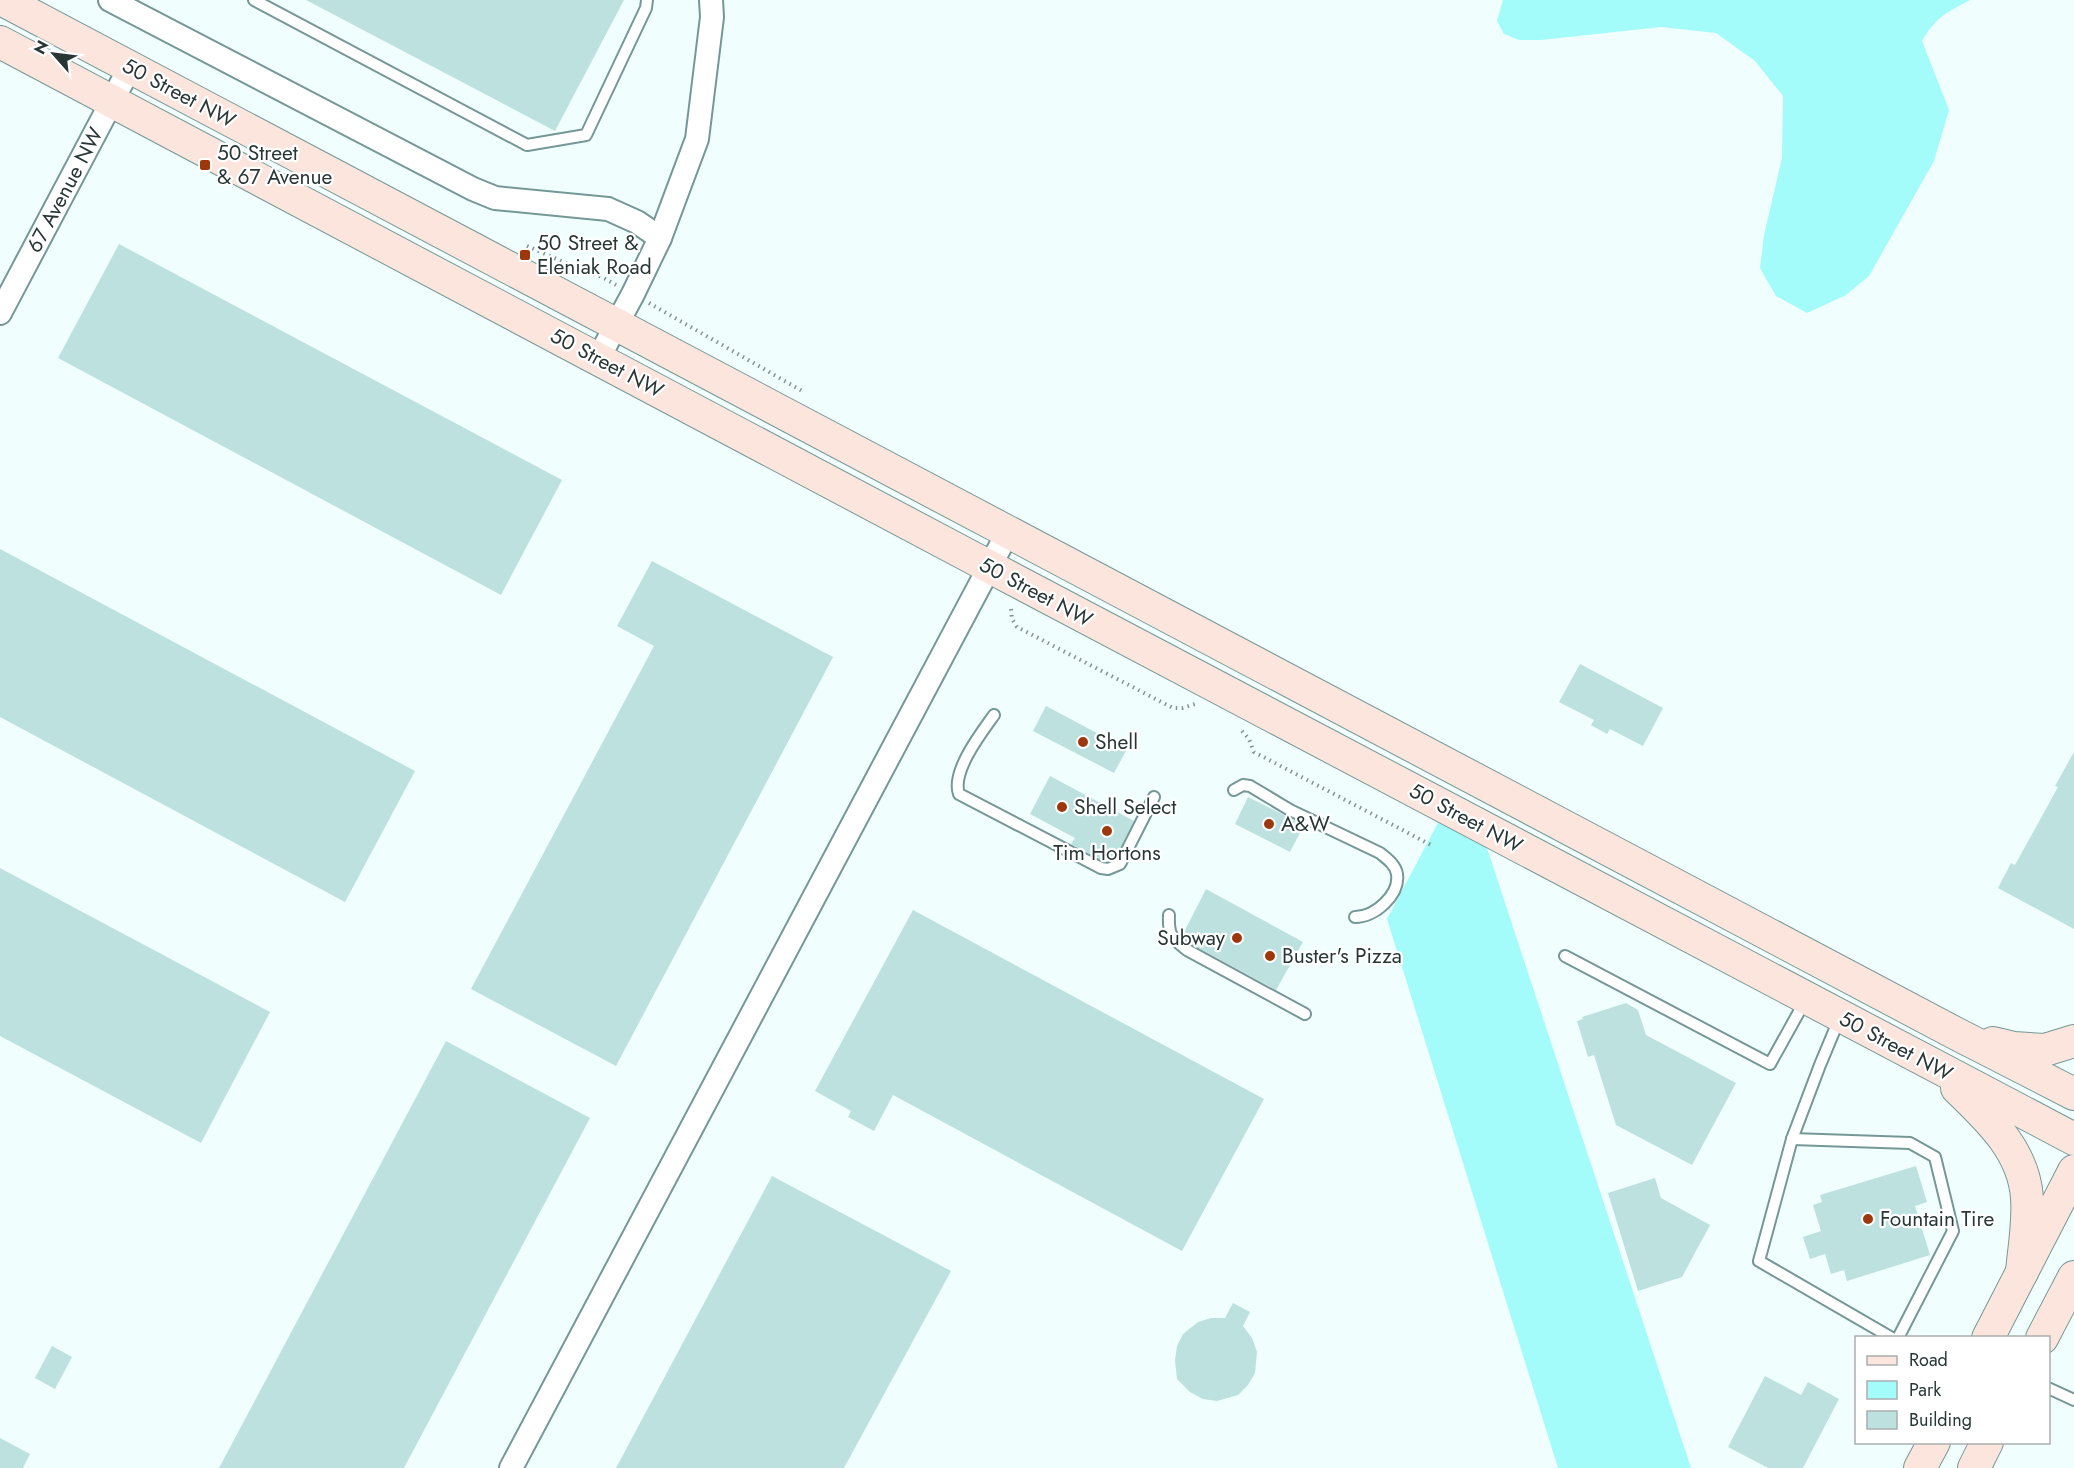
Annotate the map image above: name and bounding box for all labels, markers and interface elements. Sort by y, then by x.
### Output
north arrow [24,24,84,84]
text: N [28,36,54,58]
street label: 50 Street NW [117,51,241,135]
street label: 67 Avenue NW [19,122,111,258]
place label: 50 Street & 67 Avenue [217,138,332,192]
marker: 50 Street & 67 Avenue [198,158,212,172]
place label: 50 Street & Eleniak Road [537,228,652,282]
marker: 50 Street & Eleniak Road [518,248,532,262]
street label: 50 Street NW [545,321,669,405]
street label: 50 Street NW [974,550,1098,634]
place label: Shell [1095,727,1138,757]
marker: Shell [1076,735,1090,749]
street label: 50 Street NW [1404,776,1528,860]
place label: Shell Select [1074,792,1176,822]
marker: Shell Select [1055,800,1069,814]
place label: A&W [1281,809,1330,839]
marker: A&W [1262,817,1276,831]
marker: Tim Hortons [1100,824,1114,838]
place label: Tim Hortons [1053,838,1161,868]
place label: Subway [1157,923,1226,953]
marker: Subway [1230,931,1244,945]
place label: Buster's Pizza [1282,941,1402,971]
marker: Buster's Pizza [1263,949,1277,963]
street label: 50 Street NW [1834,1004,1958,1088]
place label: Fountain Tire [1880,1204,1994,1234]
marker: Fountain Tire [1861,1212,1875,1226]
legend [1855,1336,2050,1444]
text: Road [1909,1347,1948,1373]
text: Park [1909,1377,1941,1403]
text: Building [1909,1407,1972,1433]

